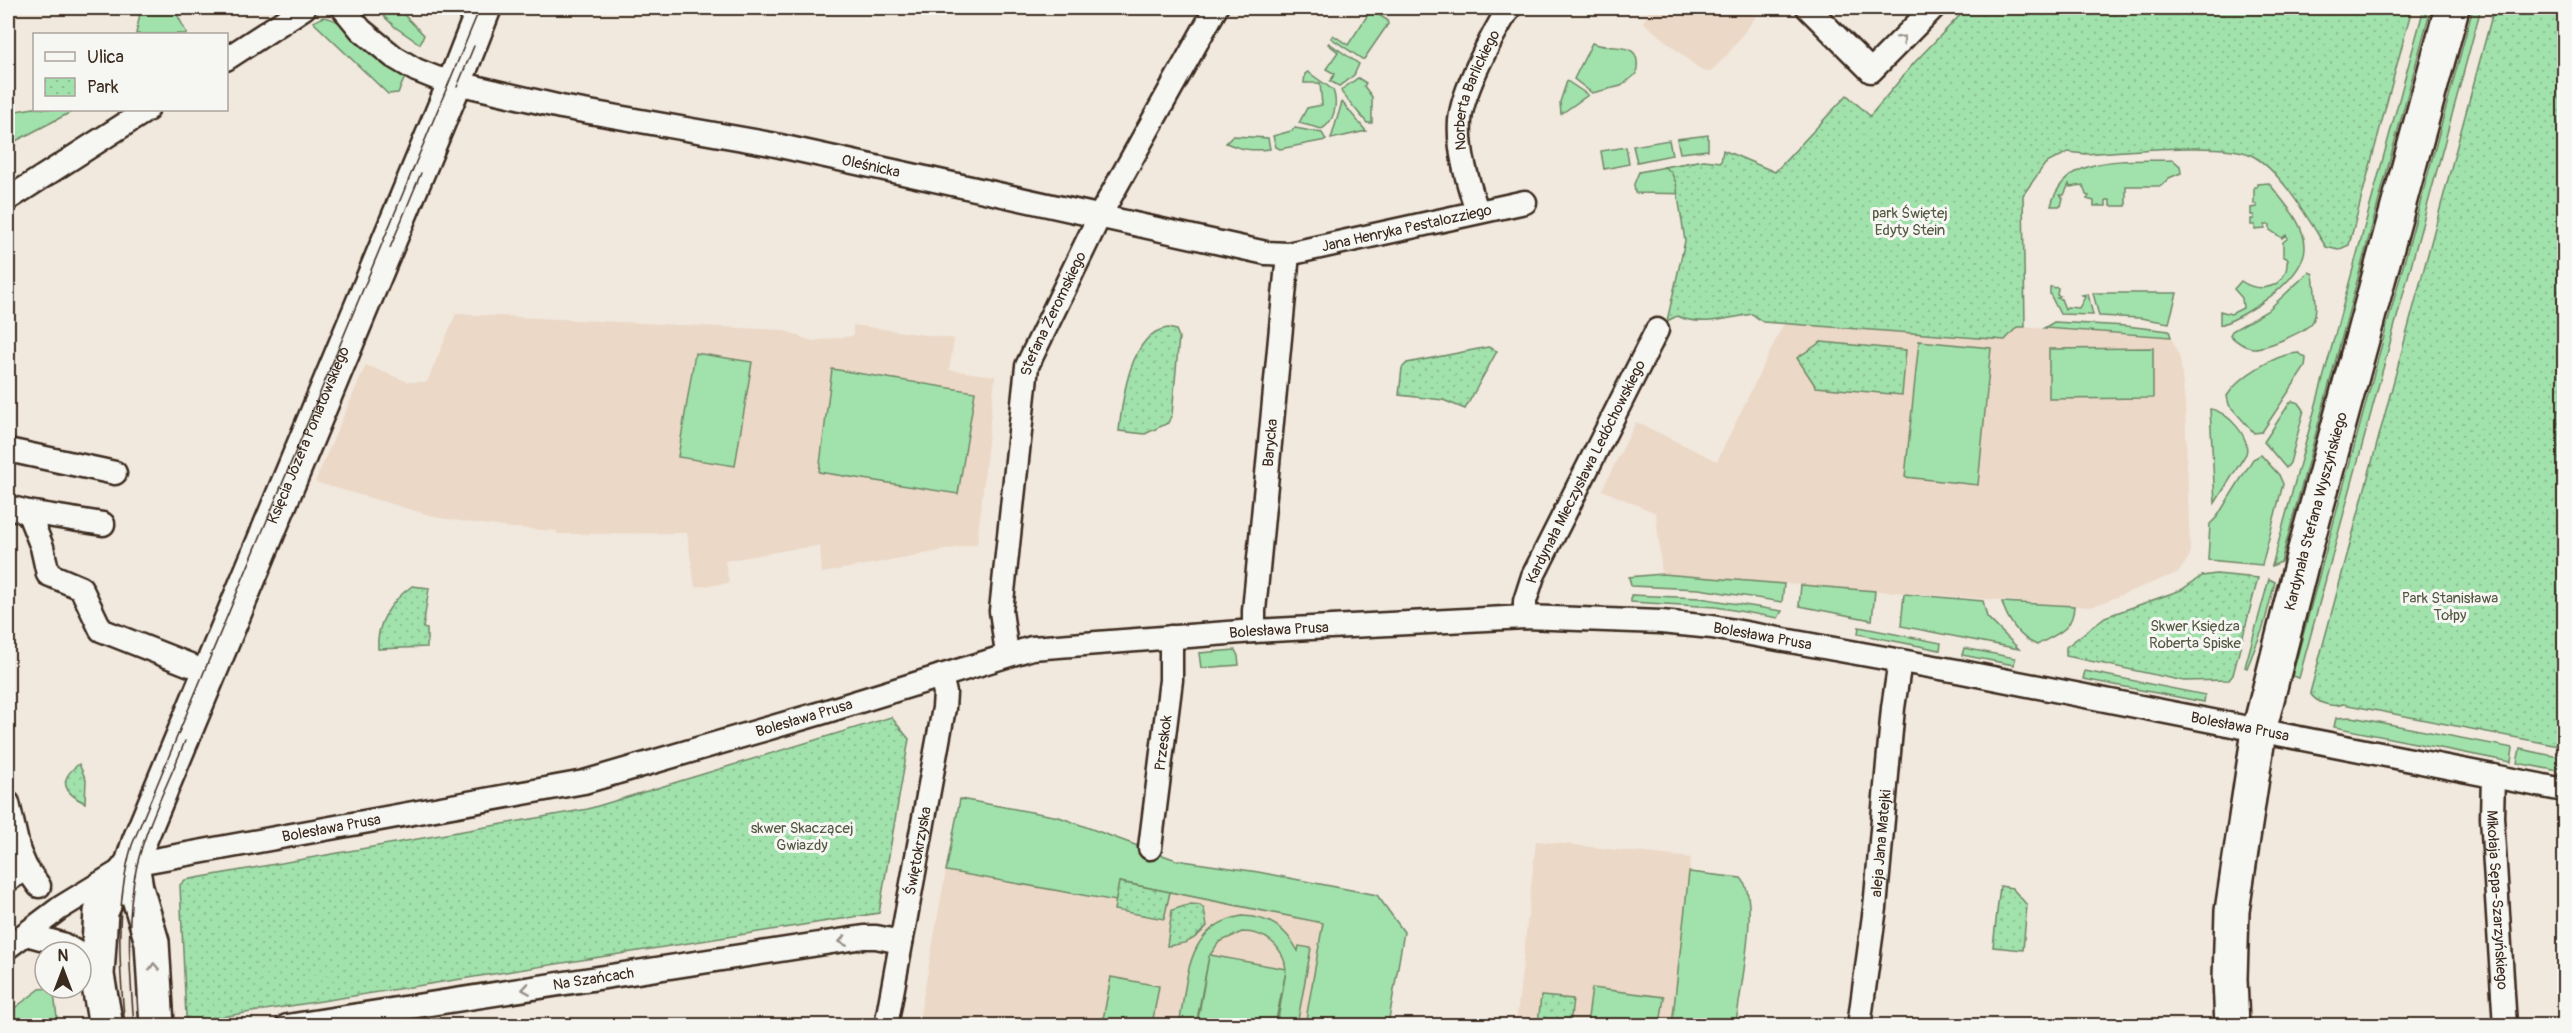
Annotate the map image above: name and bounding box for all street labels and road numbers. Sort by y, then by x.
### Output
street label: Norberta Barlickiego [1451,27,1504,151]
street label: Oleśnicka [840,151,902,182]
street label: Jana Henryka Pestalozziego [1320,201,1494,256]
street label: Stefana Żeromskiego [1017,249,1091,377]
street label: Księcia Józefa Poniatowskiego [263,344,354,527]
street label: Kardynała Mieczysława Ledóchowskiego [1522,357,1650,586]
street label: Kardynała Stefana Wyszyńskiego [2281,410,2352,613]
street label: Barycka [1259,418,1282,468]
street label: Bolesława Prusa [1228,618,1329,643]
street label: Bolesława Prusa [1712,618,1813,655]
street label: Bolesława Prusa [754,695,855,741]
street label: Bolesława Prusa [2189,708,2291,746]
street label: Przeskok [1151,713,1177,772]
street label: aleja Jana Matejki [1867,789,1896,898]
street label: Świętokrzyska [901,805,936,897]
street label: Bolesława Prusa [281,810,382,847]
street label: Mikołaja Sępa-Szarzyńskiego [2482,810,2512,990]
street label: Na Szańcach [552,964,635,995]

